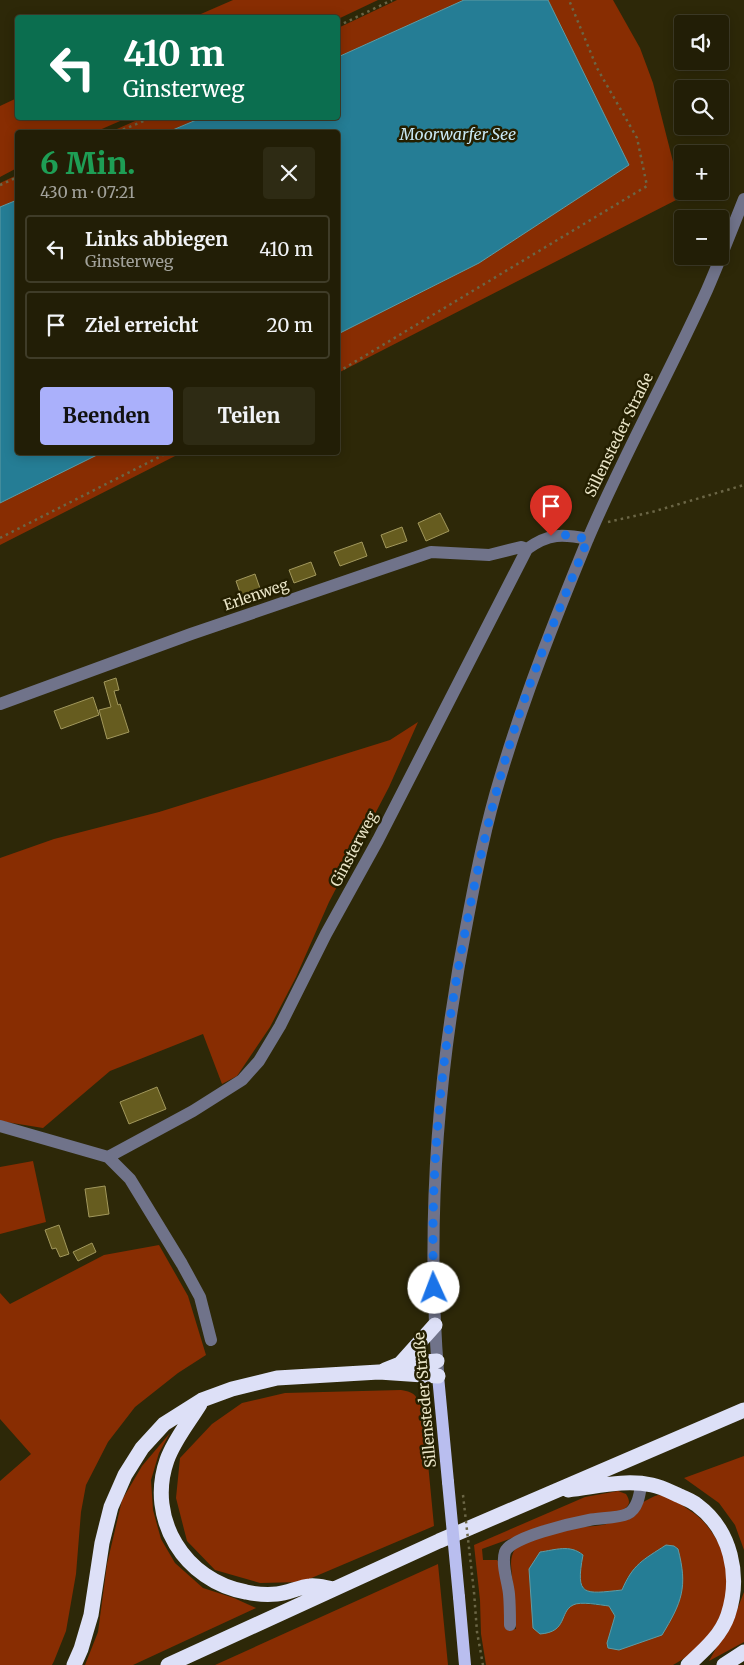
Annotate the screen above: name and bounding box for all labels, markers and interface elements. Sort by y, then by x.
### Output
map controls [674,15,729,265]
button: sound [674,15,729,70]
text: 410 m [123,32,224,76]
icon: left [40,35,105,100]
text: Ginsterweg [123,75,245,103]
button: search [674,80,729,135]
water label: Moorwarfer See [399,124,516,144]
text: 6 Min. [40,144,135,182]
button: + [674,145,729,200]
button: close [263,147,315,199]
text: 430 m · 07:21 [40,182,135,202]
button: − [674,210,729,265]
text: Links abbiegen [85,227,228,251]
icon: left [42,235,70,263]
text: 410 m [259,237,313,261]
text: Ginsterweg [85,251,173,271]
icon: arrive [42,311,70,339]
text: Ziel erreicht [85,313,198,337]
text: 20 m [266,313,313,337]
street label: Sillensteder Straße [580,369,657,500]
button: Beenden [40,387,173,445]
button: Teilen [183,387,315,445]
pin [530,485,572,536]
icon: arrive [537,492,565,520]
street label: Erlenweg [221,575,291,615]
street label: Ginsterweg [326,808,381,890]
position arrow [407,1261,459,1313]
street label: Sillensteder Straße [409,1331,440,1469]

